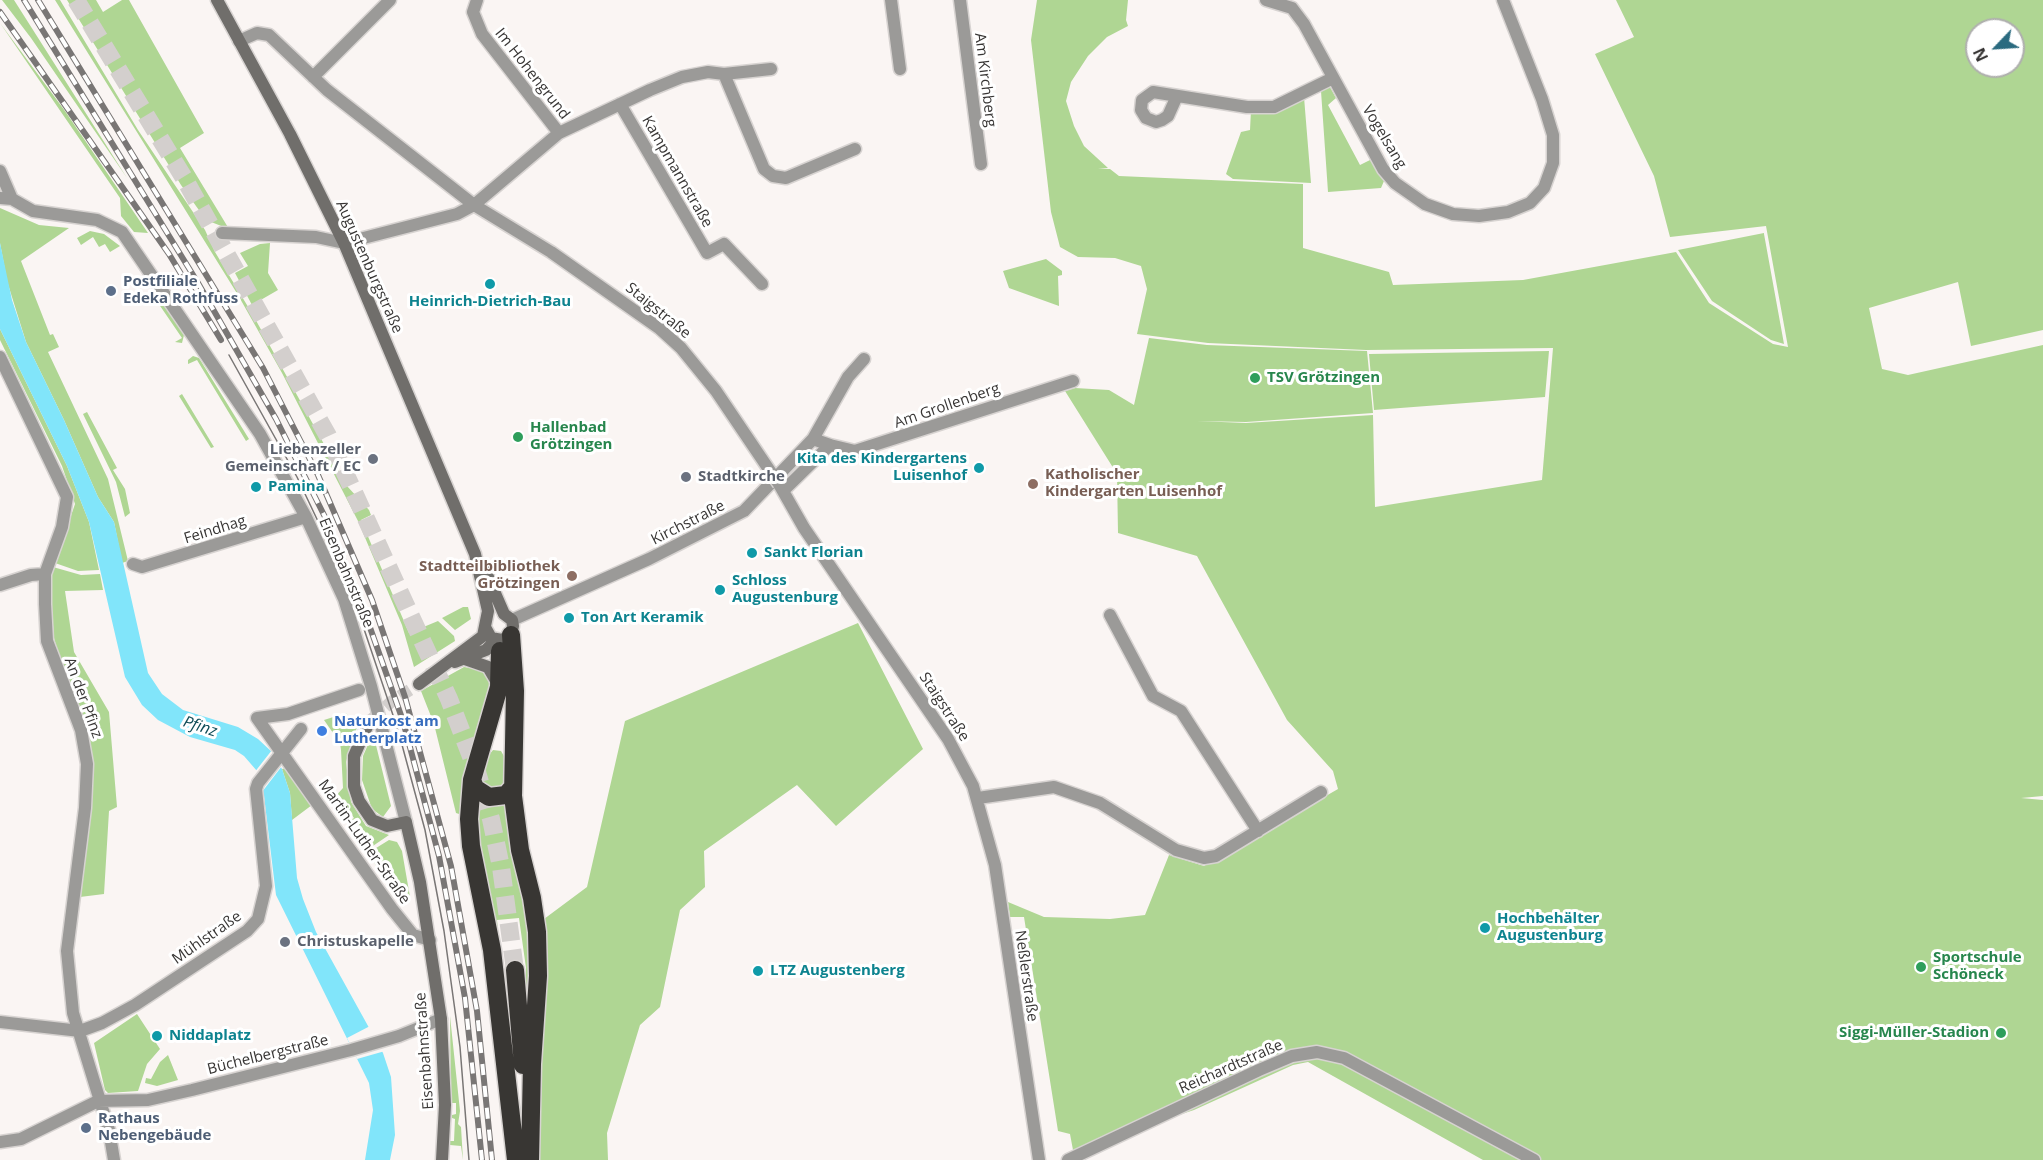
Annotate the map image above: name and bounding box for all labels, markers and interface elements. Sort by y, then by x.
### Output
north arrow [1965,18,2025,78]
street label: Im Hohengrund [491,25,573,123]
street label: Am Kirchberg [970,32,1000,128]
text: N [1968,44,1993,65]
street label: Vogelsang [1358,102,1410,172]
street label: Kampmannstraße [638,113,716,231]
street label: Augustenburgstraße [332,198,406,336]
place label: Postfiliale Edeka Rothfuss [123,273,238,308]
marker: Heinrich-Dietrich-Bau [483,277,497,291]
street label: Staigstraße [622,279,694,343]
marker: Postfiliale Edeka Rothfuss [104,284,118,298]
place label: Heinrich-Dietrich-Bau [409,293,571,311]
place label: TSV Grötzingen [1267,369,1380,387]
marker: TSV Grötzingen [1248,371,1262,385]
street label: Am Grollenberg [892,380,1002,432]
place label: Hallenbad Grötzingen [530,419,612,454]
marker: Hallenbad Grötzingen [511,430,525,444]
place label: Liebenzeller Gemeinschaft / EC [225,441,361,476]
place label: Kita des Kindergartens Luisenhof [797,450,967,485]
marker: Liebenzeller Gemeinschaft / EC [366,452,380,466]
marker: Kita des Kindergartens Luisenhof [972,461,986,475]
place label: Katholischer Kindergarten Luisenhof [1045,466,1222,501]
place label: Stadtkirche [698,468,785,486]
marker: Stadtkirche [679,470,693,484]
marker: Katholischer Kindergarten Luisenhof [1026,477,1040,491]
place label: Pamina [268,478,325,496]
marker: Pamina [249,480,263,494]
street label: Kirchstraße [648,497,728,549]
street label: Feindhag [182,512,248,548]
street label: Eisenbahnstraße [315,515,377,631]
place label: Sankt Florian [764,544,863,562]
marker: Sankt Florian [745,546,759,560]
place label: Stadtteilbibliothek Grötzingen [419,558,560,593]
marker: Stadtteilbibliothek Grötzingen [565,569,579,583]
place label: Schloss Augustenburg [732,572,838,607]
marker: Schloss Augustenburg [713,583,727,597]
place label: Ton Art Keramik [581,609,704,627]
marker: Ton Art Keramik [562,611,576,625]
street label: An der Pfinz [60,655,106,741]
street label: Staigstraße [915,669,973,745]
water label: Pfinz [181,713,219,741]
place label: Naturkost am Lutherplatz [334,713,439,748]
marker: Naturkost am Lutherplatz [315,724,329,738]
street label: Martin-Luther-Straße [314,776,414,908]
street label: Mühlstraße [169,908,245,968]
place label: Hochbehälter Augustenburg [1497,910,1603,945]
marker: Hochbehälter Augustenburg [1478,921,1492,935]
street label: Neßlerstraße [1011,929,1041,1023]
place label: Christuskapelle [297,933,414,951]
marker: Christuskapelle [278,935,292,949]
place label: Sportschule Schöneck [1933,949,2022,984]
marker: Sportschule Schöneck [1914,960,1928,974]
place label: LTZ Augustenberg [770,962,905,980]
marker: LTZ Augustenberg [751,964,765,978]
street label: Eisenbahnstraße [412,992,438,1110]
place label: Siggi-Müller-Stadion [1839,1024,1989,1042]
marker: Siggi-Müller-Stadion [1994,1026,2008,1040]
place label: Niddaplatz [169,1027,251,1045]
marker: Niddaplatz [150,1029,164,1043]
street label: Büchelbergstraße [206,1031,330,1079]
street label: Reichardtstraße [1176,1036,1286,1098]
place label: Rathaus Nebengebäude [98,1110,211,1145]
marker: Rathaus Nebengebäude [79,1121,93,1135]

